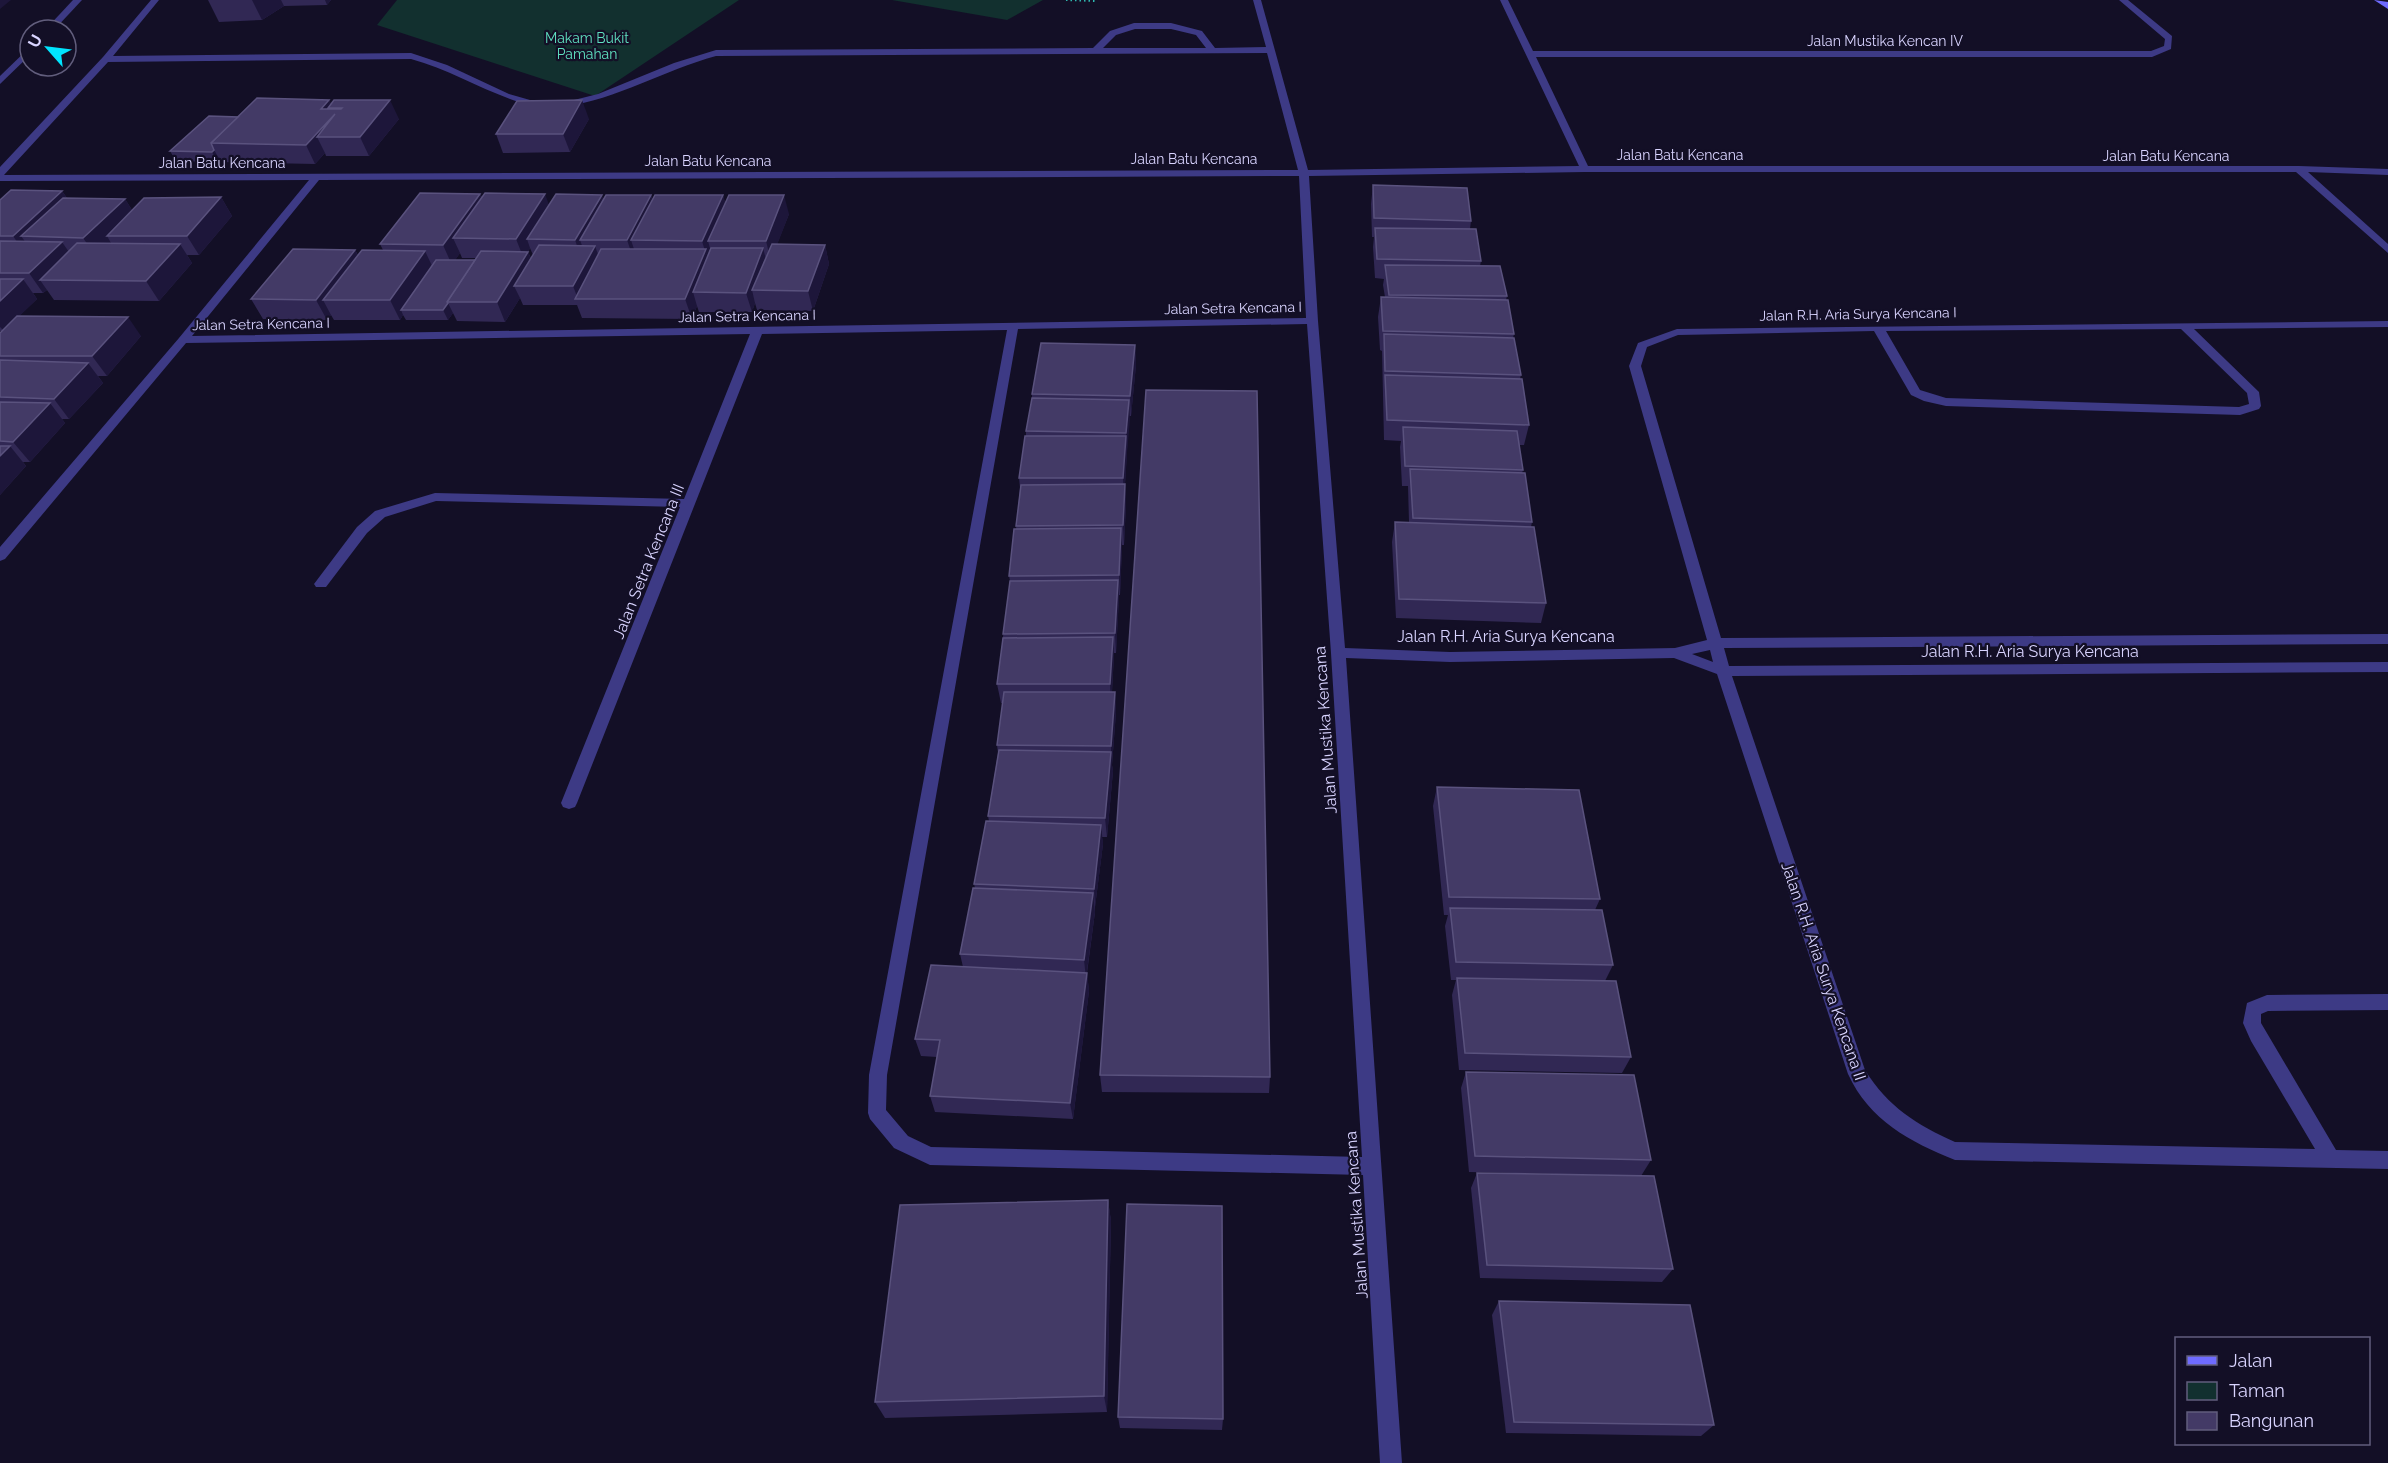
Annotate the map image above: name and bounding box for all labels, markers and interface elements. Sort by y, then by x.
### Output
north arrow [18,18,78,78]
park label: Makam Bukit Pamahan [545,30,629,62]
text: U [24,31,46,51]
street label: Jalan Mustika Kencan IV [1807,33,1964,49]
street label: Jalan Batu Kencana [1617,147,1743,163]
street label: Jalan Batu Kencana [2103,148,2229,164]
street label: Jalan Batu Kencana [1131,151,1257,167]
street label: Jalan Batu Kencana [645,153,771,169]
street label: Jalan Batu Kencana [159,155,285,171]
street label: Jalan Setra Kencana I [1164,299,1302,317]
street label: Jalan R.H. Aria Surya Kencana I [1759,304,1957,324]
street label: Jalan Setra Kencana I [678,307,816,325]
street label: Jalan Setra Kencana I [192,315,330,333]
street label: Jalan Setra Kencana III [609,481,688,642]
street label: Jalan R.H. Aria Surya Kencana [1397,627,1615,646]
street label: Jalan R.H. Aria Surya Kencana [1921,642,2139,661]
street label: Jalan Mustika Kencana [1310,645,1341,815]
street label: Jalan R.H. Aria Surya Kencana II [1777,860,1870,1083]
street label: Jalan Mustika Kencana [1341,1130,1372,1300]
legend [2175,1337,2370,1445]
text: Jalan [2229,1350,2273,1371]
text: Taman [2229,1380,2285,1401]
text: Bangunan [2229,1410,2314,1431]

